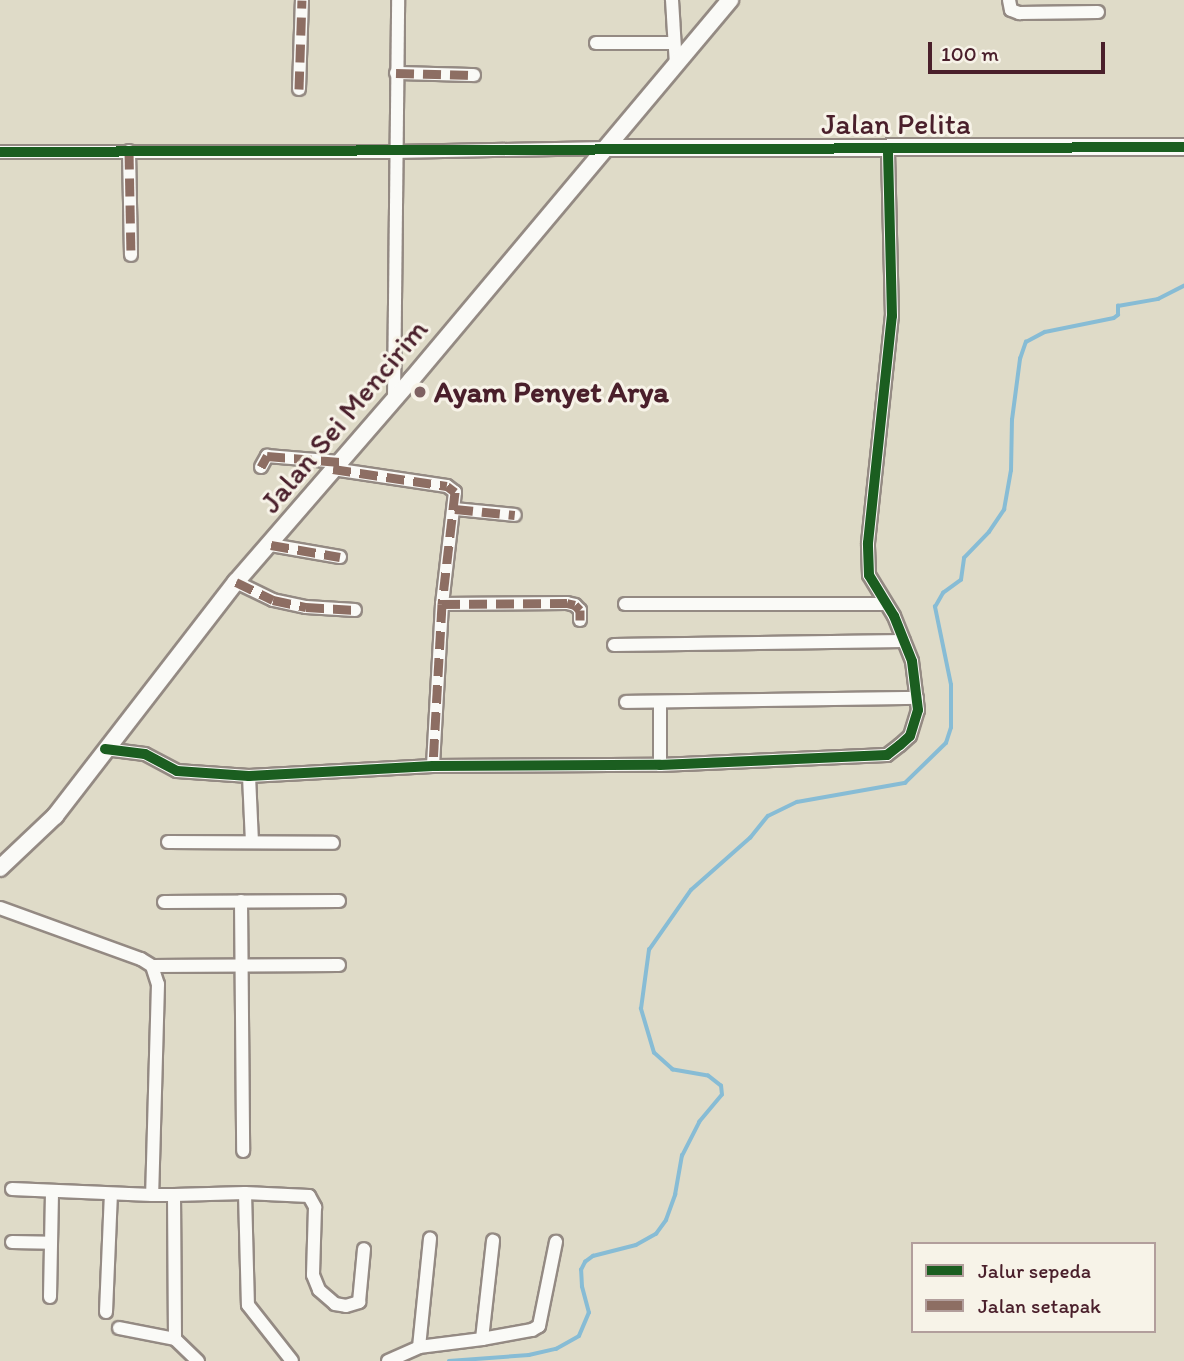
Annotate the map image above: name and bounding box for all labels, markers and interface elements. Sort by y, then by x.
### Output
scale bar [932,28,1109,72]
text: 100 m [941,41,999,66]
street label: Jalan Pelita [821,106,971,142]
street label: Jalan Sei Mencirim [252,312,436,520]
place label: Ayam Penyet Arya [434,374,668,410]
marker: Ayam Penyet Arya [412,384,428,400]
legend [911,1242,1156,1333]
text: Jalur sepeda [978,1258,1091,1283]
text: Jalan setapak [978,1293,1101,1318]

